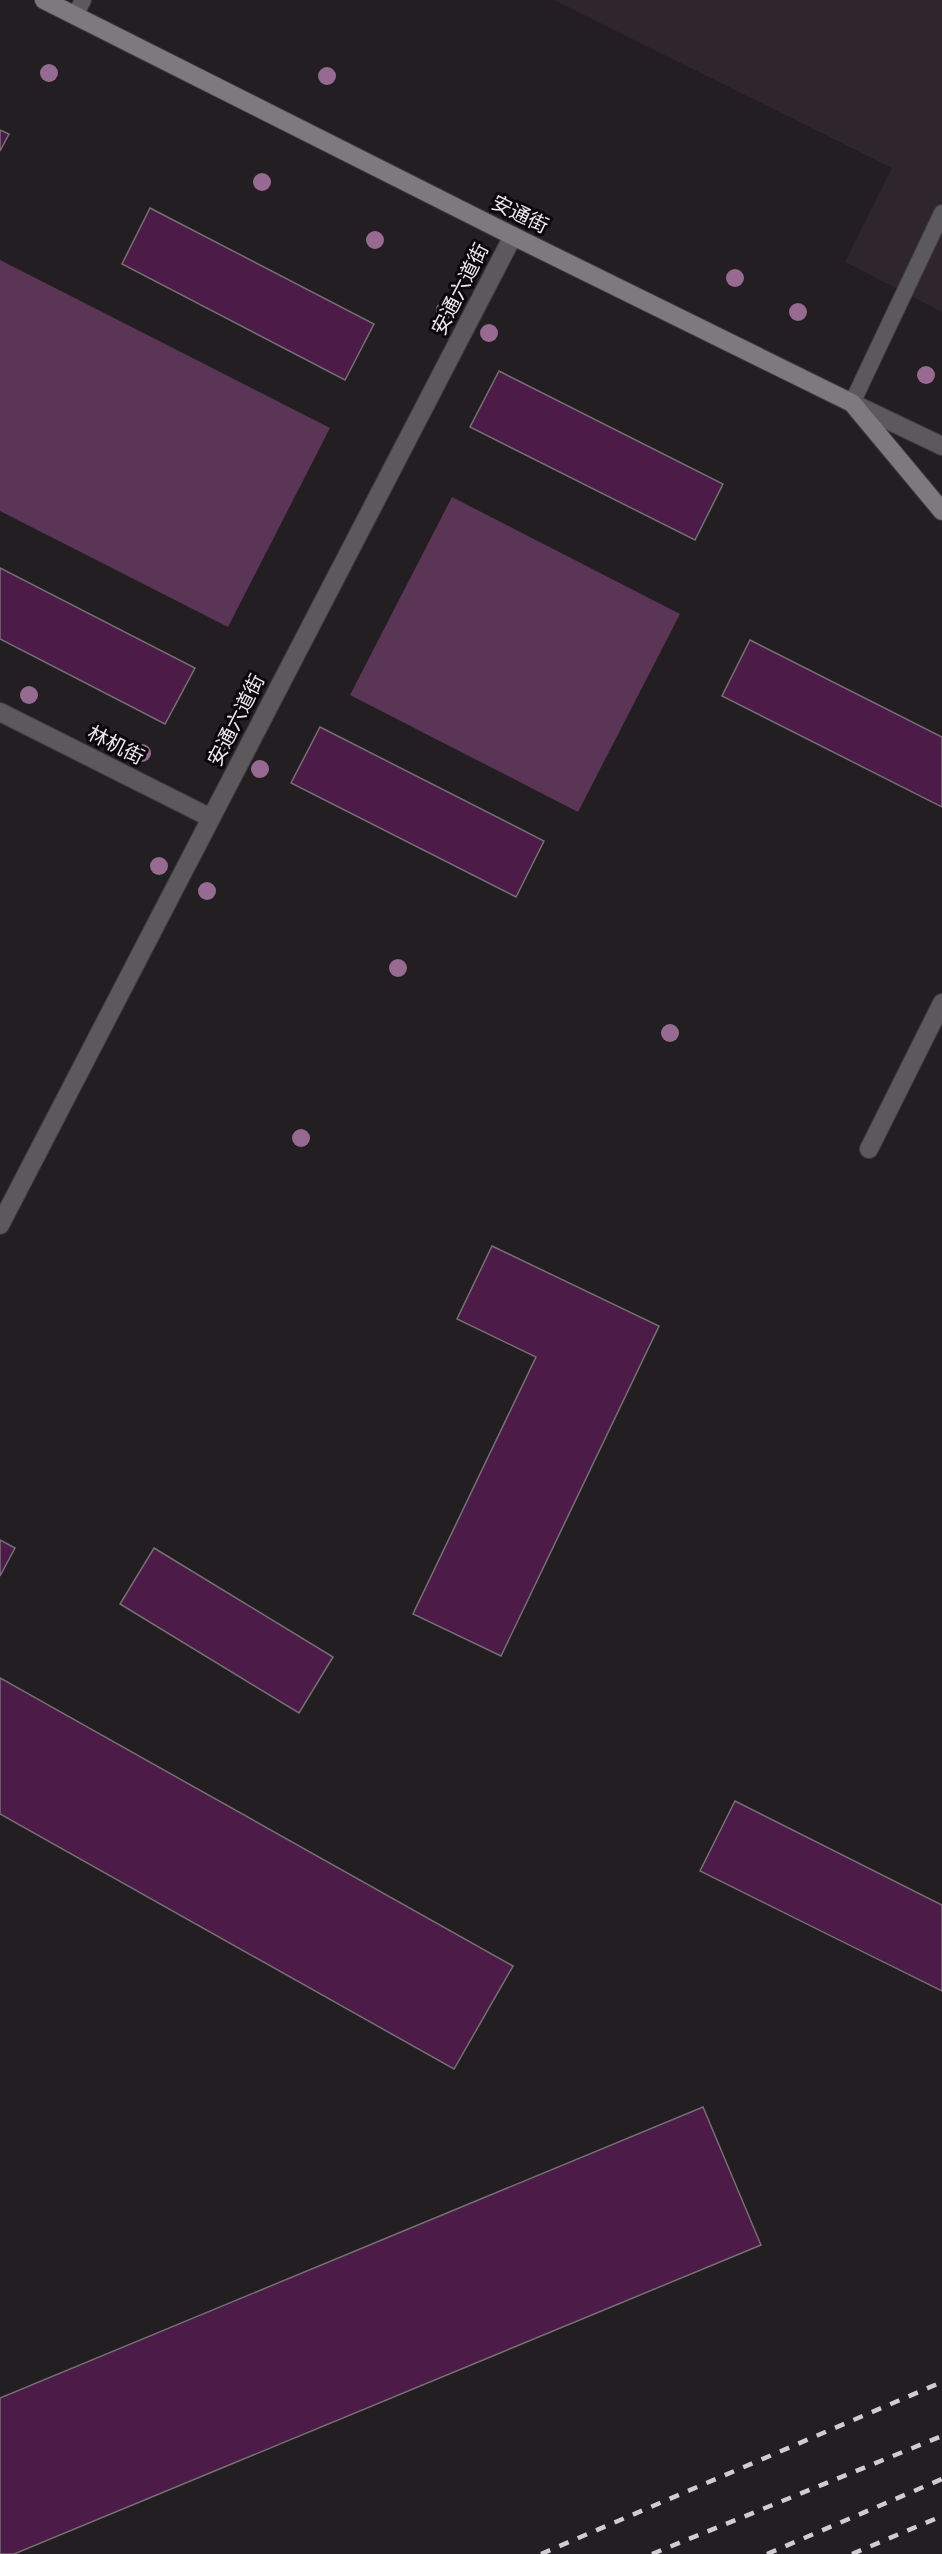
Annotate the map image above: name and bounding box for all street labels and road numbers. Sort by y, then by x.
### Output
street label: 安通街 [487,188,553,239]
street label: 安通六道街 [425,238,494,339]
street label: 安通六道街 [201,669,270,770]
street label: 林机街 [83,719,149,770]

